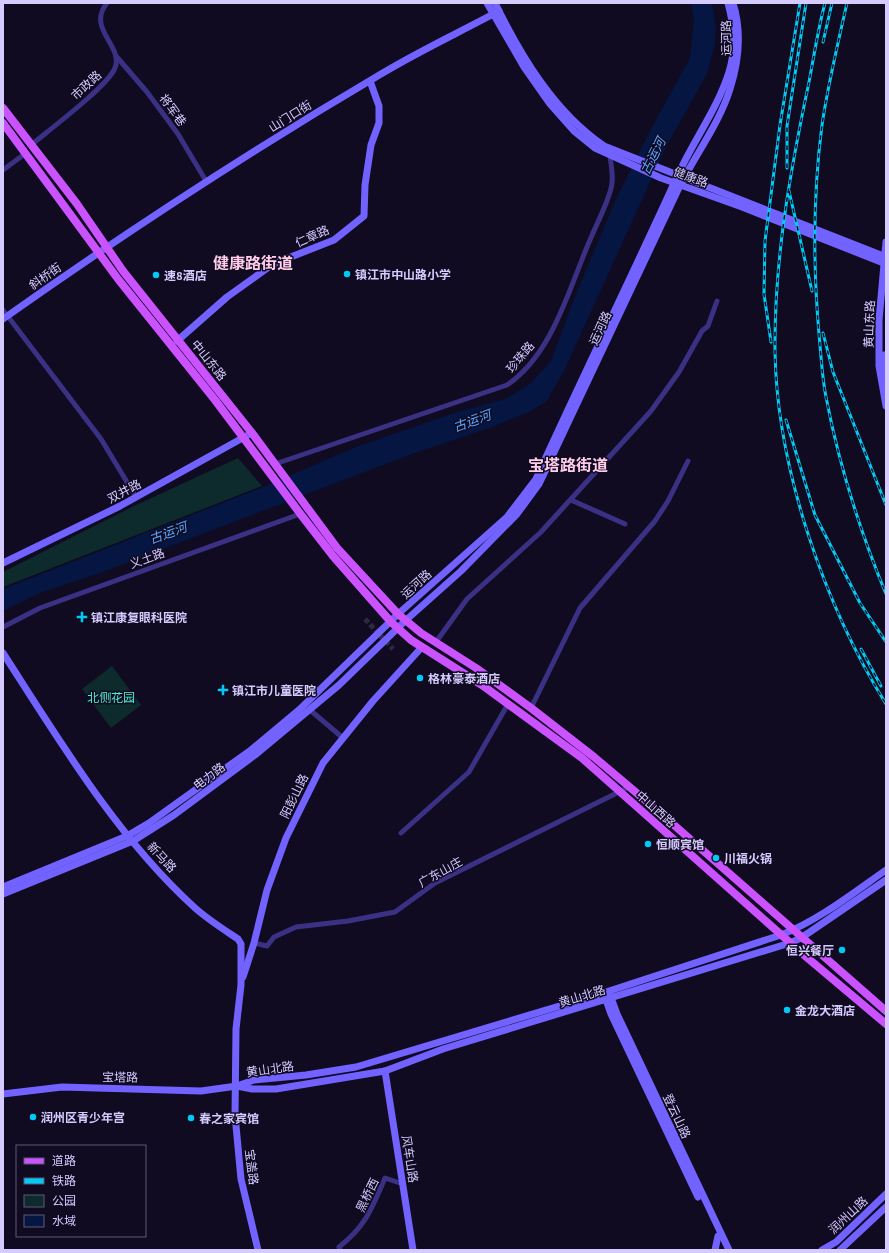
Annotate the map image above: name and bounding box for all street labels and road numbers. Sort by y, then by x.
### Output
street label: 运河路 [718,20,734,56]
street label: 市政路 [68,67,104,103]
street label: 将军巷 [156,91,190,129]
street label: 山门口街 [266,97,314,135]
street label: 健康路 [672,164,710,190]
street label: 仁章路 [292,222,332,250]
street label: 斜桥街 [26,260,64,292]
street label: 黄山东路 [861,300,877,348]
street label: 运河路 [586,309,614,347]
street label: 中山东路 [188,337,230,383]
street label: 珍珠路 [503,338,537,376]
street label: 双井路 [105,476,143,506]
street label: 义土路 [128,545,166,571]
street label: 运河路 [398,566,434,602]
street label: 电力路 [190,759,228,793]
street label: 阳彭山路 [277,771,311,821]
street label: 中山西路 [633,787,679,831]
street label: 新马路 [144,839,180,875]
street label: 广东山庄 [415,854,465,890]
street label: 黄山北路 [557,982,607,1010]
street label: 黄山北路 [245,1058,295,1080]
street label: 宝塔路 [102,1069,138,1085]
street label: 登云山路 [660,1091,694,1141]
street label: 风车山路 [399,1134,421,1184]
street label: 宝盖路 [242,1148,262,1186]
street label: 黑桥西 [352,1176,382,1214]
street label: 润州山路 [825,1193,871,1237]

